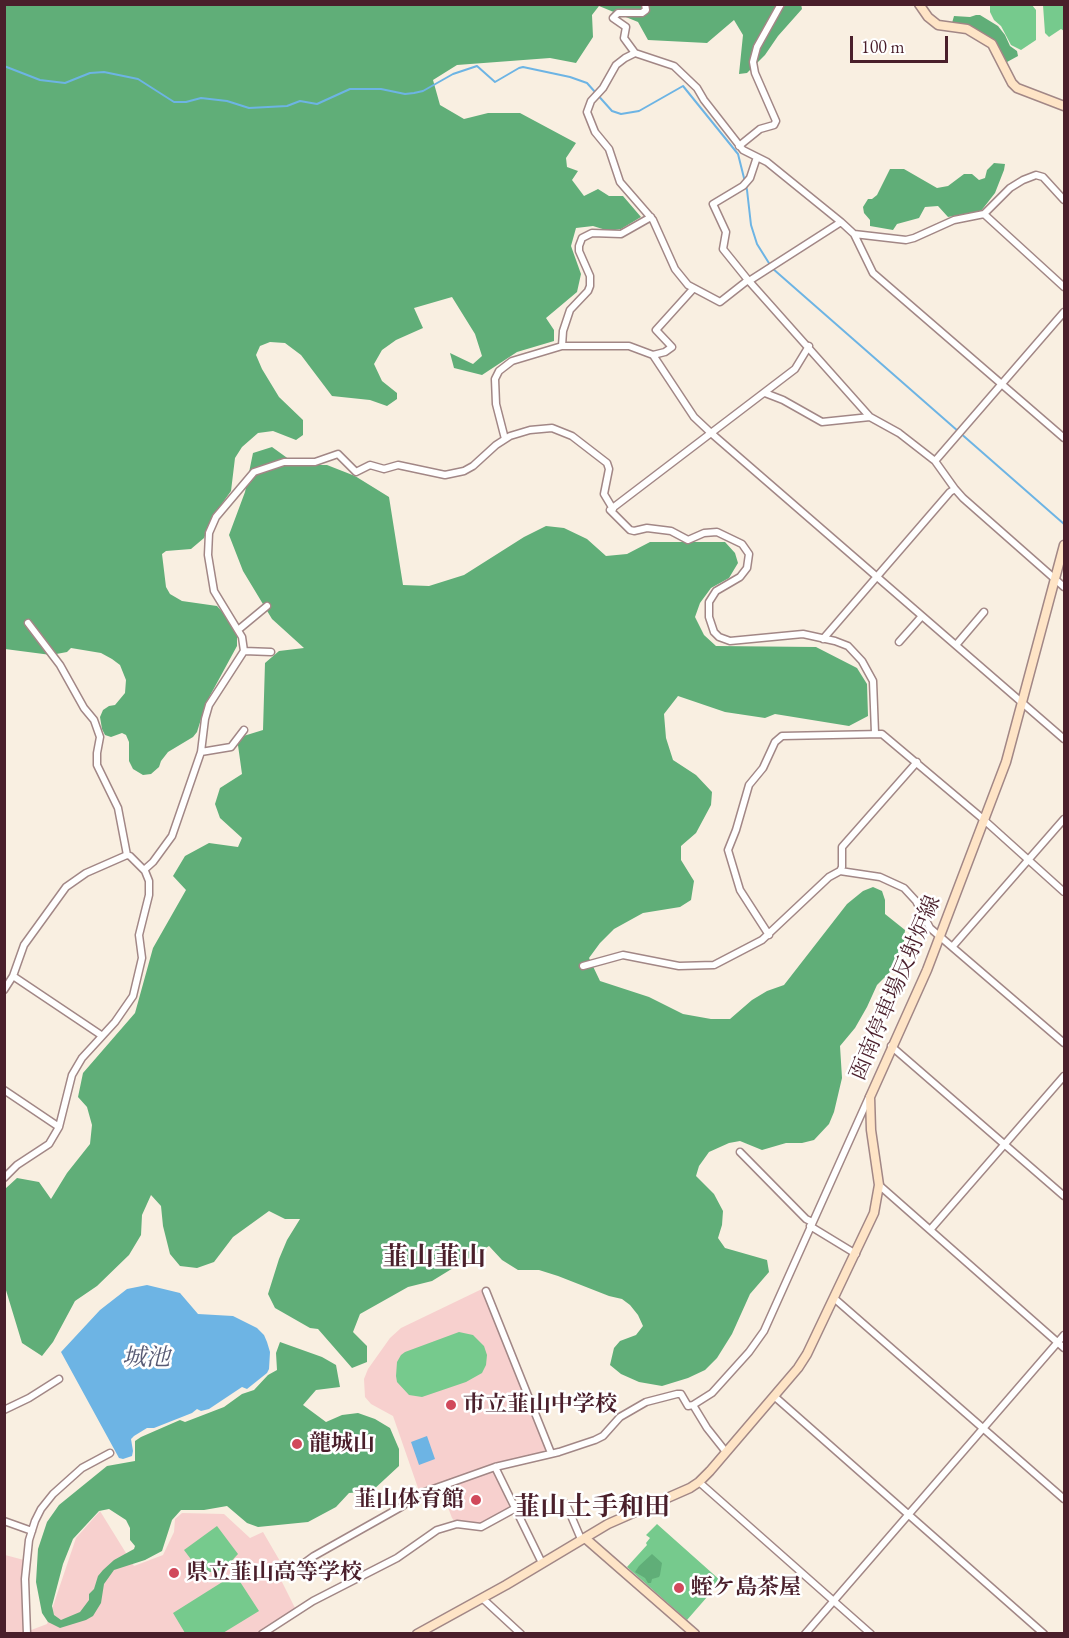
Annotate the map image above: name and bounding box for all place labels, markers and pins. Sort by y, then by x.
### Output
place label: 市立韮山中学校 [463,1392,617,1418]
marker: 市立韮山中学校 [444,1398,458,1412]
place label: 龍城山 [309,1431,375,1457]
marker: 龍城山 [290,1437,304,1451]
place label: 韮山体育館 [354,1487,464,1513]
marker: 韮山体育館 [469,1493,483,1507]
place label: 県立韮山高等学校 [186,1560,362,1586]
marker: 県立韮山高等学校 [167,1566,181,1580]
place label: 蛭ケ島茶屋 [691,1575,801,1601]
marker: 蛭ケ島茶屋 [672,1581,686,1595]

